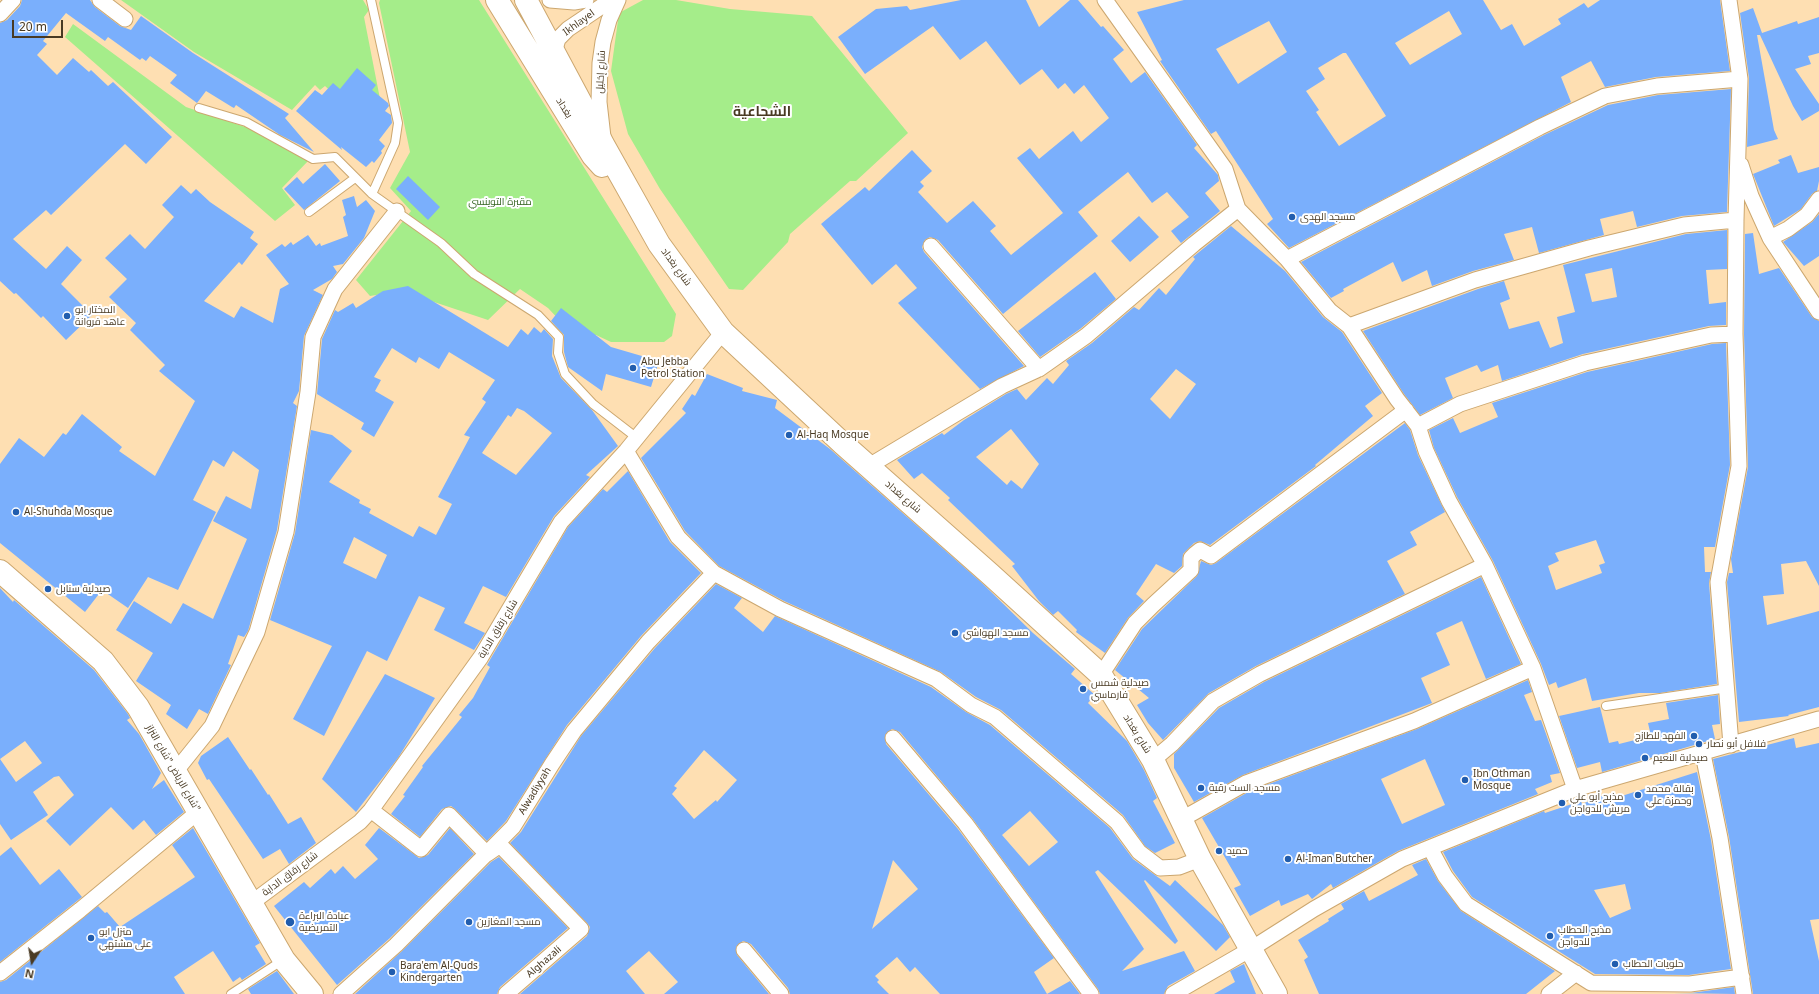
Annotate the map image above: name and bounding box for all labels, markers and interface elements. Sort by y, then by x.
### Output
street label: Ikhlayel [561,7,597,39]
scale bar [14,12,65,38]
text: 20 m [19,18,47,35]
street label: شارع إخليل [594,50,608,94]
street label: بغداد [553,96,575,120]
district label: الشجاعية [733,104,791,120]
park label: مقبرة التوينسي [468,196,532,208]
place label: مسجد الهدى [1300,211,1355,223]
marker: مسجد الهدى [1287,212,1297,222]
street label: شارع بغداد [658,246,694,288]
place label: المختار ابو عاهد فروانة [75,304,125,328]
marker: المختار ابو عاهد فروانة [62,311,72,321]
place label: Abu Jebba Petrol Station [641,356,705,380]
marker: Abu Jebba Petrol Station [628,363,638,373]
place label: Al-Haq Mosque [797,429,869,441]
marker: Al-Haq Mosque [784,430,794,440]
street label: شارع بغداد [883,478,923,516]
place label: Al-Shuhda Mosque [24,506,112,518]
marker: Al-Shuhda Mosque [11,507,21,517]
place label: صيدلية سنابل [56,583,110,595]
marker: صيدلية سنابل [43,584,53,594]
street label: شارع زقاق الداية [476,597,520,661]
place label: مسجد الهواشي [963,627,1029,639]
marker: مسجد الهواشي [950,628,960,638]
place label: صيدلية شمس فارماسي [1091,677,1149,700]
marker: صيدلية شمس فارماسي [1078,684,1088,694]
street label: شارع بغداد [1120,712,1154,756]
street label: شارع الرياض "شارع النزاز" [143,722,203,814]
place label: الفهد للطازج [1635,730,1686,742]
marker: الفهد للطازج [1689,731,1699,741]
place label: فلافل أبو نصار [1707,738,1766,750]
marker: فلافل أبو نصار [1694,739,1704,749]
place label: صيدلية النعيم [1653,752,1708,764]
marker: صيدلية النعيم [1640,753,1650,763]
street label: Alwadiyyah [516,765,554,817]
place label: Ibn Othman Mosque [1473,768,1530,792]
marker: Ibn Othman Mosque [1460,775,1470,785]
place label: مسجد الست رقية [1209,782,1280,794]
marker: مسجد الست رقية [1196,783,1206,793]
place label: بقالة محمد وحمزة علي [1646,783,1694,806]
marker: بقالة محمد وحمزة علي [1633,790,1643,800]
place label: مذبح أبو علي مريش للدواجن [1570,791,1630,814]
marker: مذبح أبو علي مريش للدواجن [1557,798,1567,808]
place label: حميد [1227,845,1248,857]
marker: حميد [1214,846,1224,856]
street label: شارع زقاق الداية [260,849,320,899]
place label: Al-Iman Butcher [1296,853,1372,865]
marker: Al-Iman Butcher [1283,854,1293,864]
place label: عيادة البراءة التمريضية [299,910,349,934]
marker: عيادة البراءة التمريضية [284,916,296,928]
place label: مسجد المغازين [477,916,541,928]
marker: مسجد المغازين [464,917,474,927]
place label: مذبح الحطاب للدواجن [1558,924,1611,948]
place label: منزل ابو على مشتهي [99,926,151,950]
marker: مذبح الحطاب للدواجن [1545,931,1555,941]
marker: منزل ابو على مشتهي [86,933,96,943]
north arrow [12,942,52,982]
street label: Alghazali [524,944,564,980]
place label: حلويات الحطاب [1623,958,1683,970]
marker: حلويات الحطاب [1610,959,1620,969]
place label: Bara'em Al-Quds Kindergarten [400,960,478,984]
text: N [23,966,35,982]
marker: Bara'em Al-Quds Kindergarten [387,967,397,977]

